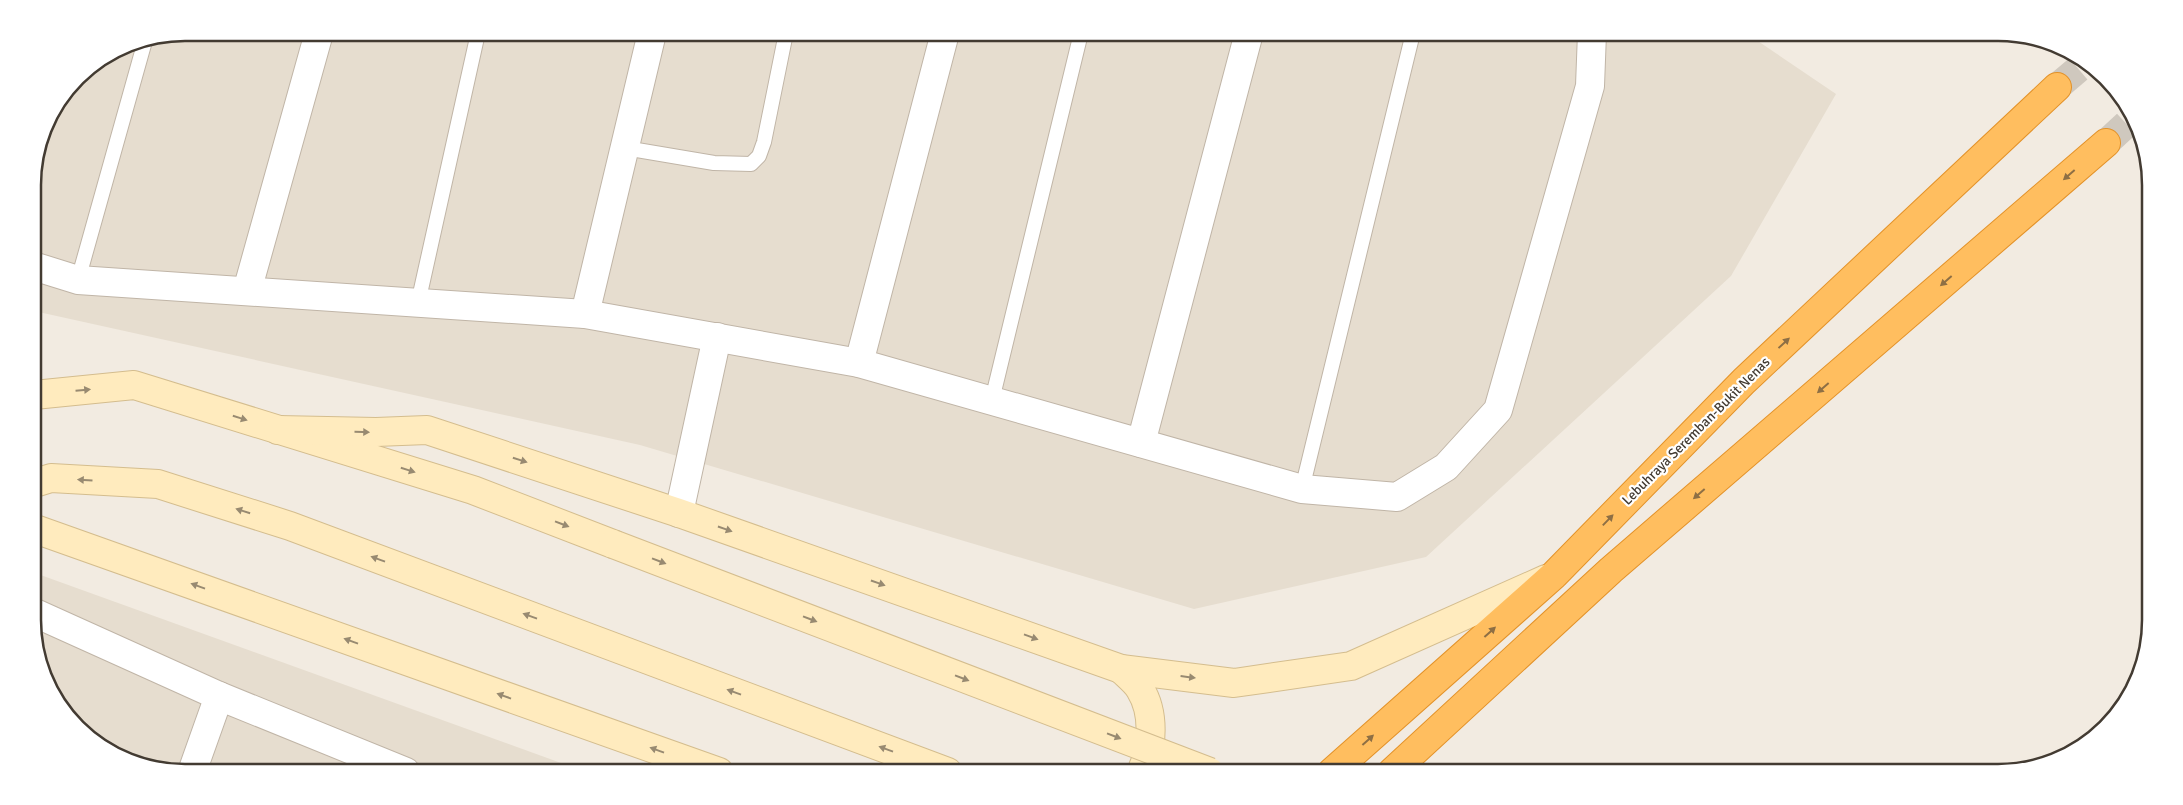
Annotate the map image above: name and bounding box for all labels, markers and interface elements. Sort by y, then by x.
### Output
one-way arrow [2062,170,2075,181]
one-way arrow [1939,276,1952,287]
one-way arrow [1778,337,1790,349]
street label: Lebuhraya Seremban-Bukit Nenas [1619,354,1773,508]
one-way arrow [1816,382,1829,393]
one-way arrow [75,386,91,394]
one-way arrow [233,414,248,422]
one-way arrow [354,428,370,436]
one-way arrow [512,457,527,464]
one-way arrow [401,467,416,474]
one-way arrow [77,476,93,484]
one-way arrow [1693,488,1706,499]
one-way arrow [235,507,250,515]
one-way arrow [1602,515,1614,527]
one-way arrow [554,521,569,528]
one-way arrow [718,525,733,533]
one-way arrow [370,555,385,563]
one-way arrow [652,557,667,565]
one-way arrow [871,579,886,587]
one-way arrow [190,582,205,589]
one-way arrow [522,612,537,620]
one-way arrow [803,616,818,624]
one-way arrow [1483,626,1495,638]
one-way arrow [1024,634,1039,641]
one-way arrow [343,637,358,645]
one-way arrow [1180,673,1196,681]
one-way arrow [955,674,969,682]
one-way arrow [726,688,741,696]
one-way arrow [496,692,511,700]
one-way arrow [1107,732,1122,740]
one-way arrow [1362,734,1374,746]
one-way arrow [878,745,893,753]
one-way arrow [649,746,664,754]

